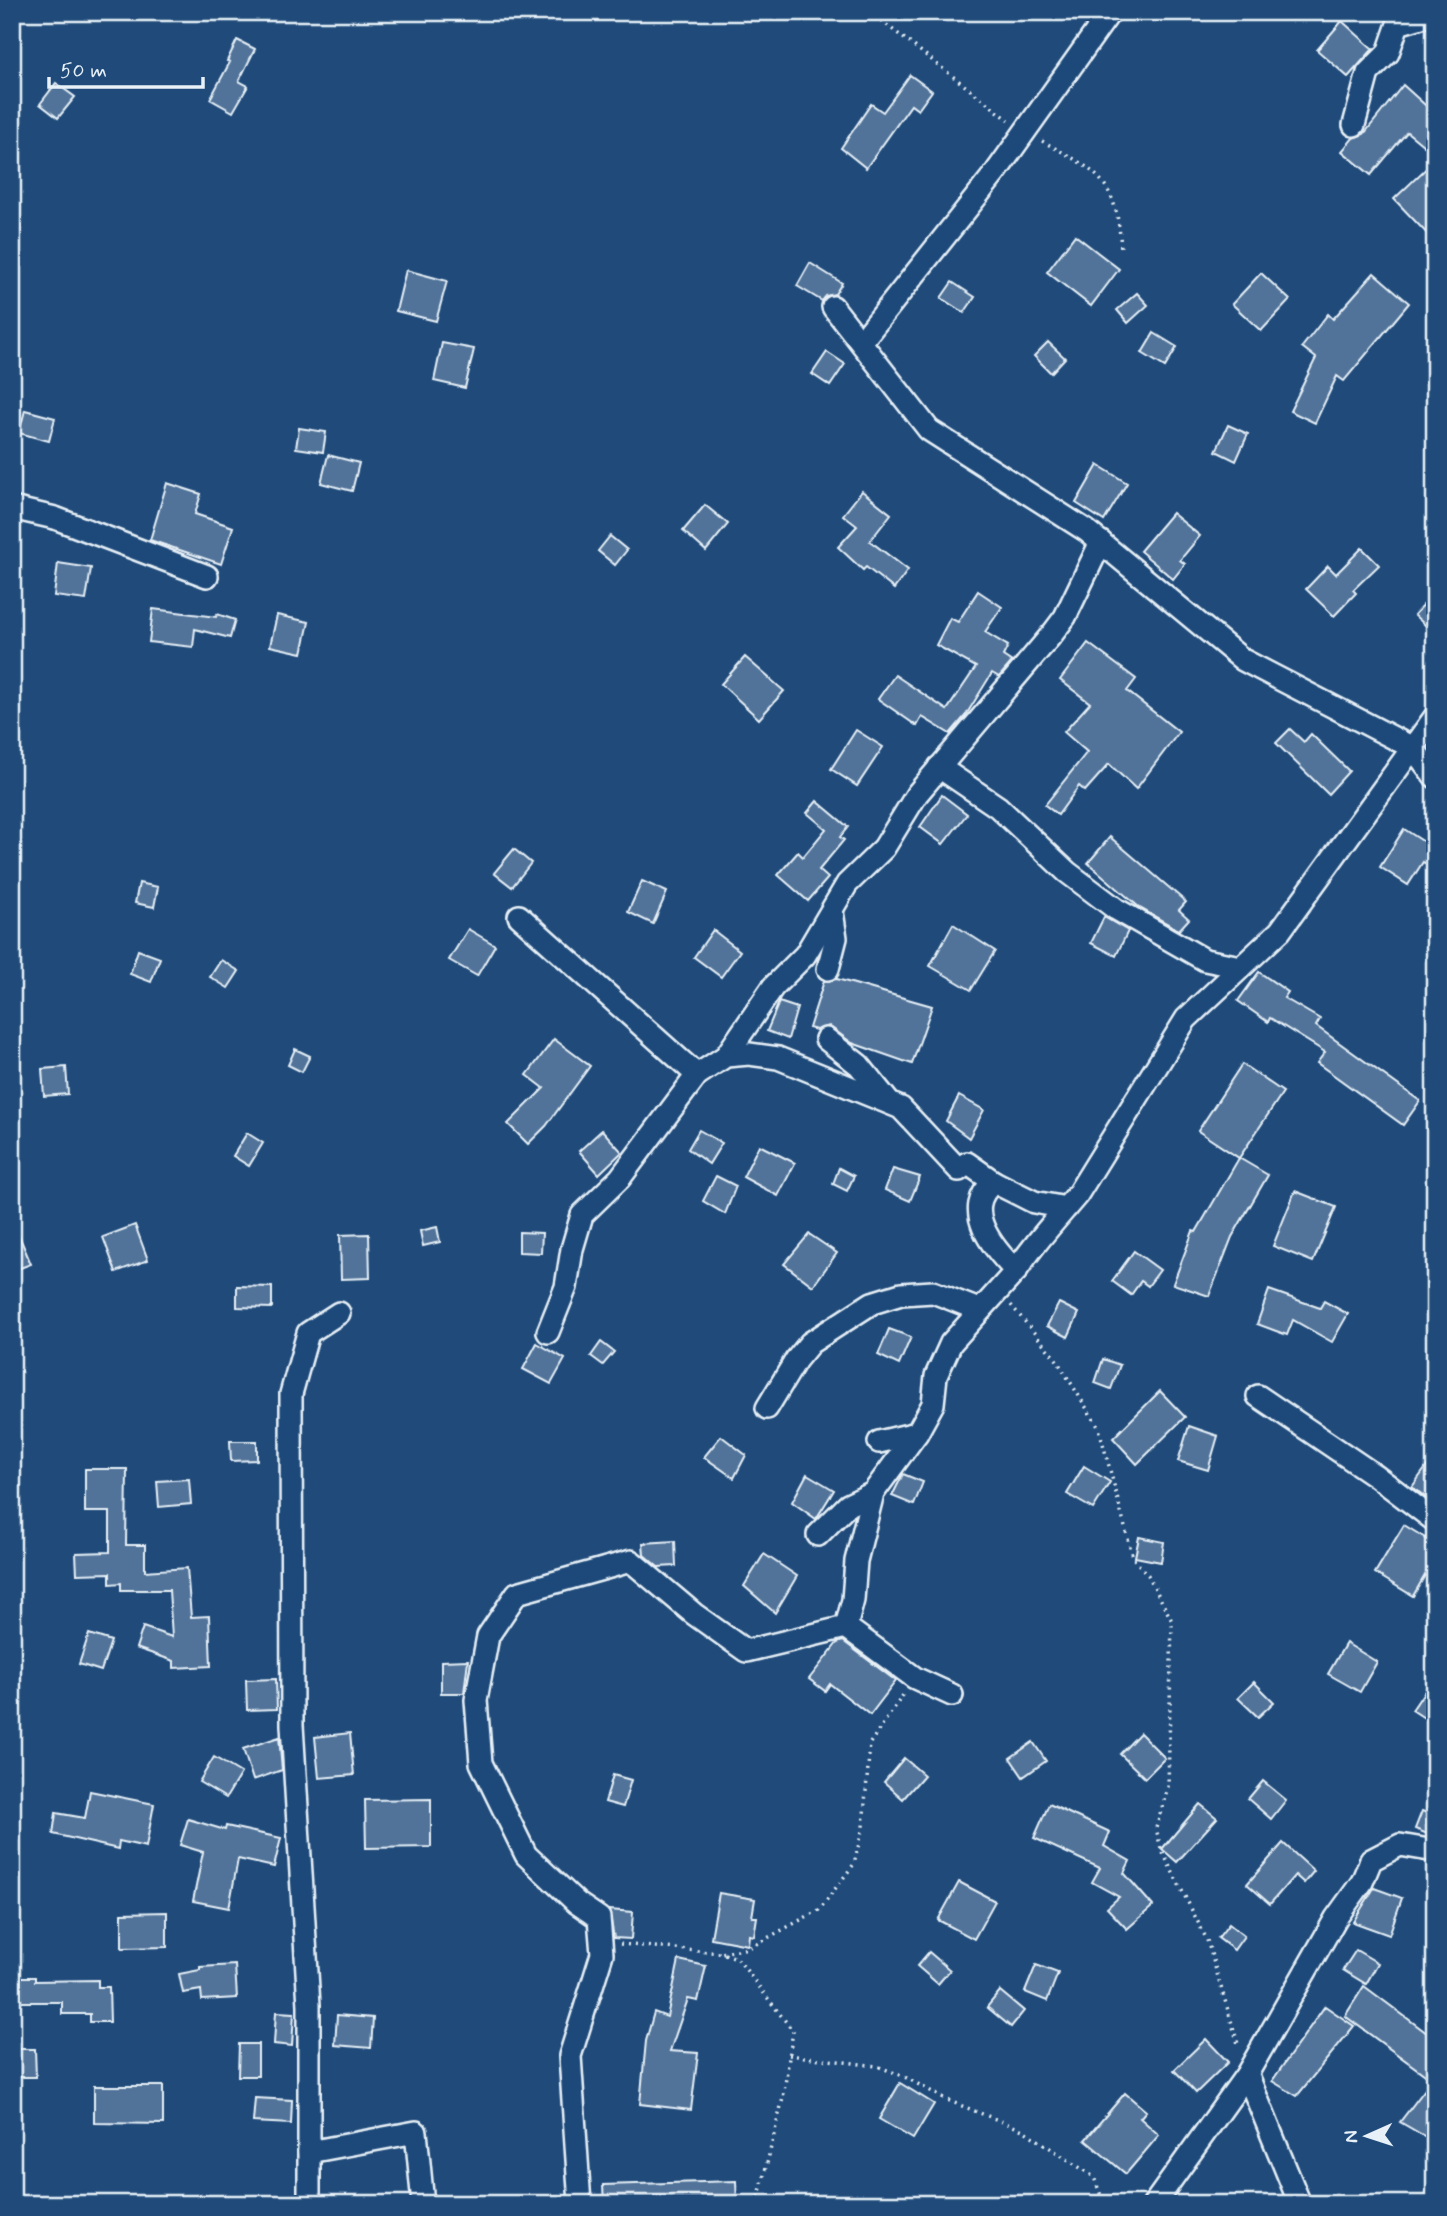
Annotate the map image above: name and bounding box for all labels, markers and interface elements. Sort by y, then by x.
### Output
scale bar [49,46,203,90]
text: 50 m [60,57,107,85]
north arrow [1332,2100,1402,2170]
text: N [1339,2130,1364,2144]

